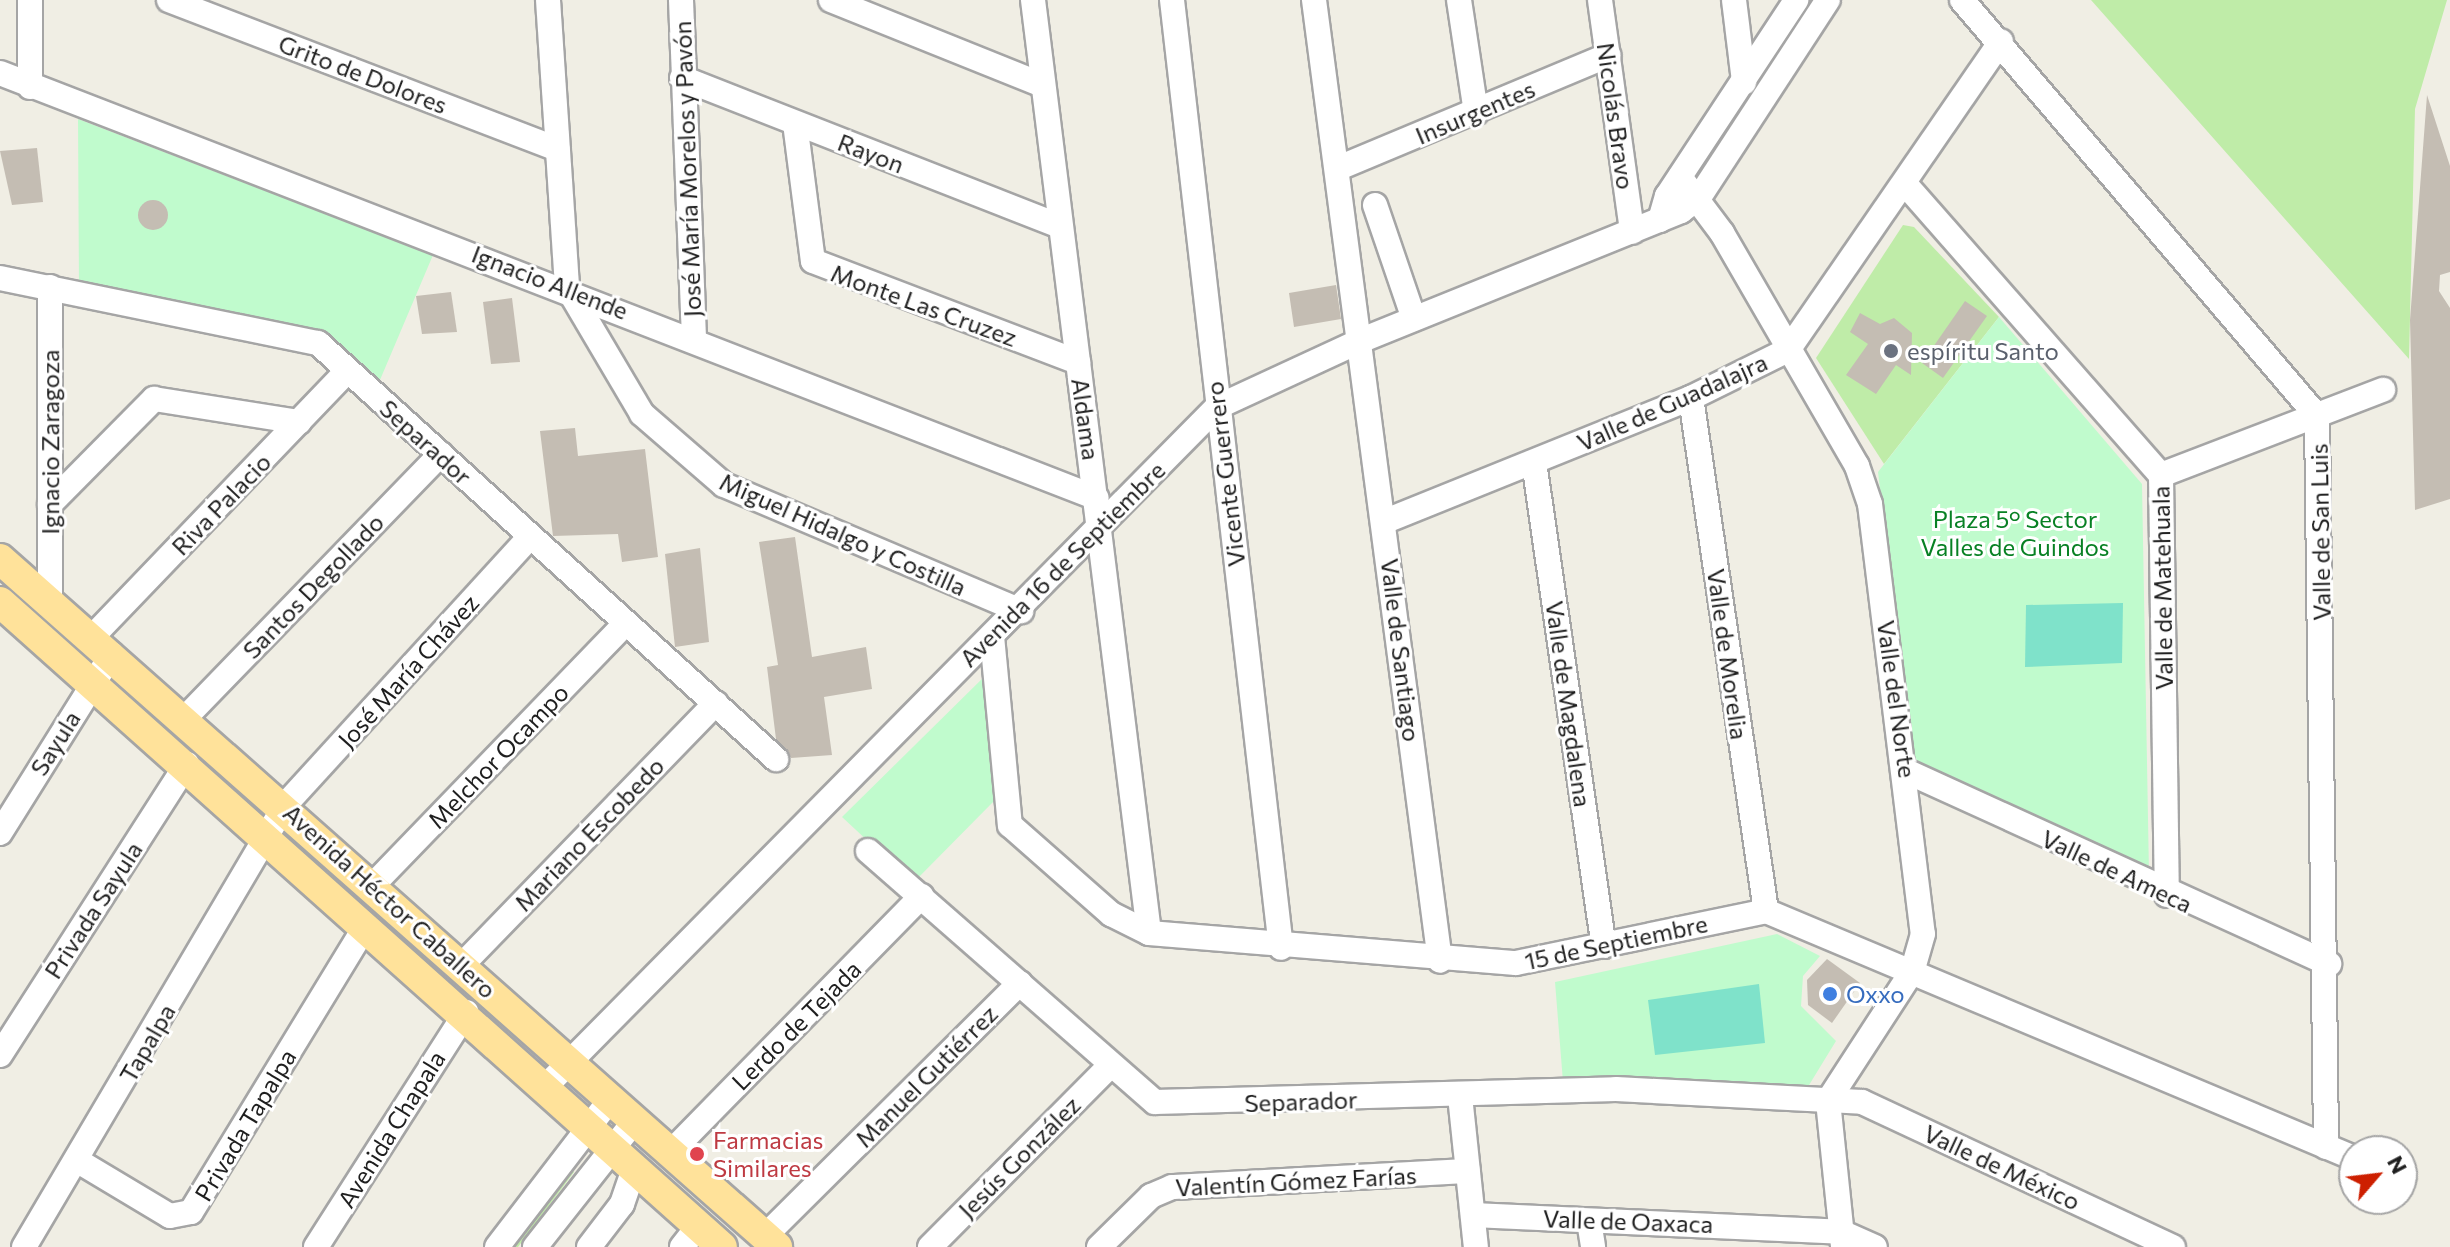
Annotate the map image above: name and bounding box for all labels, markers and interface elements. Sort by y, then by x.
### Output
street label: José María Morelos y Pavón [667,20,707,318]
street label: Grito de Dolores [275,29,451,119]
street label: Nicolás Bravo [1591,41,1641,191]
street label: Insurgentes [1411,74,1539,150]
street label: Rayon [834,127,908,179]
street label: Ignacio Allende [468,239,632,325]
street label: Monte Las Cruzez [827,258,1021,352]
place label: espíritu Santo [1907,337,2059,365]
marker: espíritu Santo [1882,342,1900,360]
street label: Valle de Guadalajra [1573,347,1771,457]
street label: Ignacio Zaragoza [36,349,64,535]
street label: Aldama [1066,376,1106,462]
street label: Vicente Guerrero [1199,380,1251,568]
street label: Separador [374,393,478,491]
street label: Valle de San Luis [2304,443,2336,621]
street label: Riva Palacio [165,447,277,561]
street label: Avenida 16 de Septiembre [954,456,1170,672]
street label: Miguel Hidalgo y Costilla [715,467,971,601]
street label: Valle de Matehuala [2146,486,2178,690]
park label: Plaza 5° Sector Valles de Guindos [1920,505,2110,561]
street label: Santos Degollado [237,508,389,664]
street label: Valle de Santiago [1375,557,1427,743]
street label: Valle de Morelia [1702,567,1754,741]
street label: José María Chávez [332,588,484,754]
street label: Valle de Magdalena [1540,599,1598,809]
street label: Valle del Norte [1872,618,1922,780]
street label: Melchor Ocampo [422,678,574,834]
street label: Sayula [24,705,86,781]
street label: Mariano Escobedo [508,751,670,917]
street label: Avenida Héctor Caballero [278,798,502,1004]
street label: Valle de Ameca [2037,824,2197,918]
street label: Privada Sayula [38,836,148,984]
street label: 15 de Septiembre [1522,909,1710,975]
street label: Lerdo de Tejada [725,954,867,1096]
place label: Oxxo [1846,980,1905,1008]
marker: Oxxo [1821,985,1839,1003]
street label: Tapalpa [113,999,181,1087]
street label: Manuel Gutiérrez [849,999,1003,1153]
street label: Privada Tapalpa [188,1044,302,1206]
street label: Avenida Chapala [331,1045,451,1213]
street label: Separador [1244,1085,1358,1117]
street label: Jesús González [952,1090,1086,1224]
street label: Valle de México [1919,1118,2085,1216]
place label: Farmacias Similares [713,1126,823,1182]
north arrow [2338,1135,2418,1215]
marker: Farmacias Similares [688,1145,706,1163]
text: N [2382,1151,2414,1178]
street label: Valentín Gómez Farías [1175,1160,1417,1202]
street label: Valle de Oaxaca [1542,1204,1714,1238]

